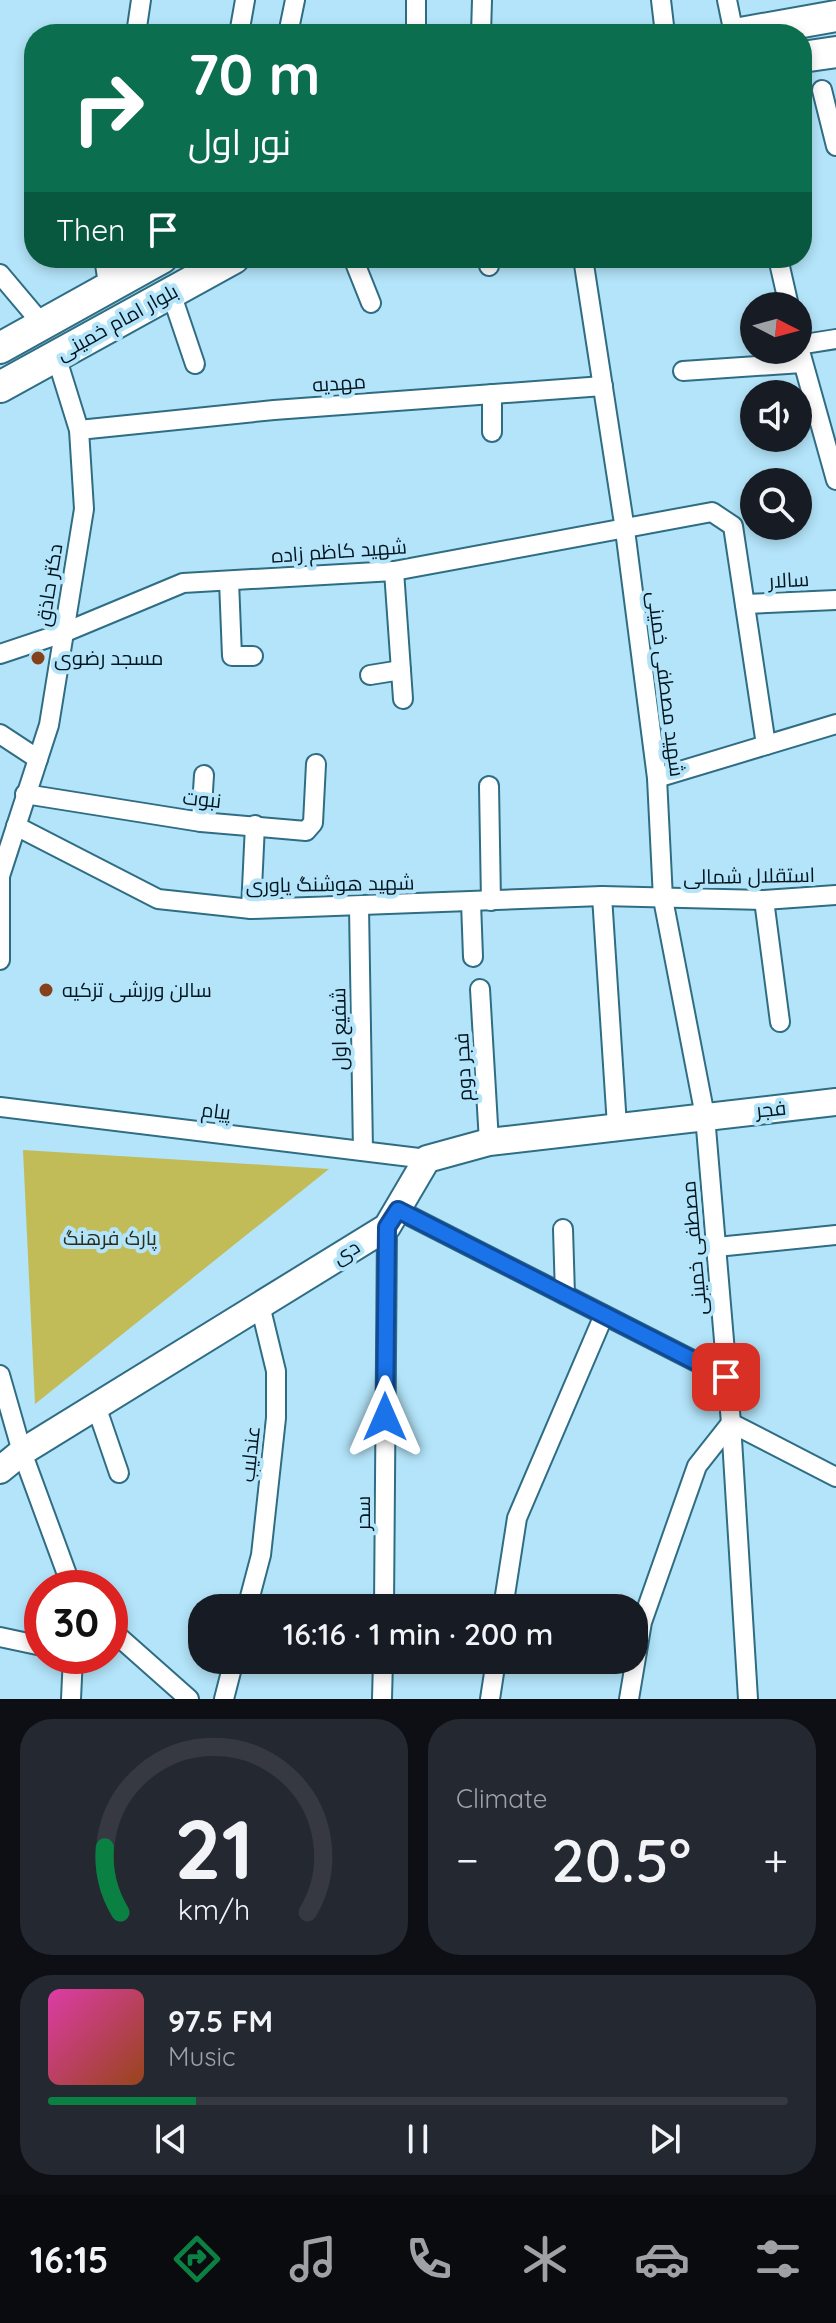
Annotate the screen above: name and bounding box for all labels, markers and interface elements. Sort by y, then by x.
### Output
text: 70 m [188,39,320,109]
icon: right [56,56,160,160]
text: نور اول [188,119,291,164]
icon: arrive [141,208,185,252]
text: Then [56,211,125,249]
street label: بلوار امام خمینی [52,278,183,367]
north arrow [740,292,812,364]
map controls [740,292,812,540]
street label: مهدیه [311,368,367,398]
button: sound [740,380,812,452]
button: search [740,468,812,540]
street label: شهید کاظم زاده [270,533,408,570]
street label: دکتر حاذق [30,542,68,628]
street label: سالار [767,566,810,593]
street label: شهید مصطفی خمینی [642,590,690,778]
place label: مسجد رضوی [54,645,163,671]
marker: مسجد رضوی [29,649,47,667]
street label: نبوت [182,784,223,813]
street label: استقلال شمالی [683,862,815,890]
street label: شهید هوشنگ یاوری [245,870,415,898]
place label: سالن ورزشی تزکیه [62,977,212,1003]
marker: سالن ورزشی تزکیه [37,981,55,999]
street label: شفیع اول [325,987,354,1071]
street label: فجر دوم [448,1032,479,1102]
street label: فجر [754,1094,787,1123]
street label: پیام [200,1096,233,1127]
street label: مصطفی خمینی [675,1180,713,1316]
park label: پارک فرهنگ [63,1225,158,1251]
street label: دی [327,1234,365,1270]
pin [692,1343,760,1411]
icon: arrive [704,1355,748,1399]
position arrow [343,1375,427,1459]
street label: عندلیب [234,1425,265,1483]
street label: سحر [350,1496,375,1531]
speed limit sign: 30 [24,1570,128,1674]
text: 16:16 · 1 min · 200 m [283,1615,553,1653]
text: Climate [456,1782,547,1815]
text: 21 [174,1796,254,1900]
text: 20.5° [551,1822,691,1897]
text: − [456,1832,479,1887]
text: + [763,1832,788,1887]
text: km/h [178,1891,250,1927]
text: 97.5 FM [168,2002,273,2040]
text: Music [168,2040,236,2073]
icon: previous [149,2117,193,2161]
icon: pause [396,2117,440,2161]
icon: next [643,2117,687,2161]
icon: directions [169,2231,225,2287]
icon: music [285,2231,341,2287]
icon: phone [401,2231,457,2287]
icon: climate [517,2231,573,2287]
icon: car [634,2231,690,2287]
icon: filters [750,2231,806,2287]
text: 16:15 [30,2237,109,2282]

